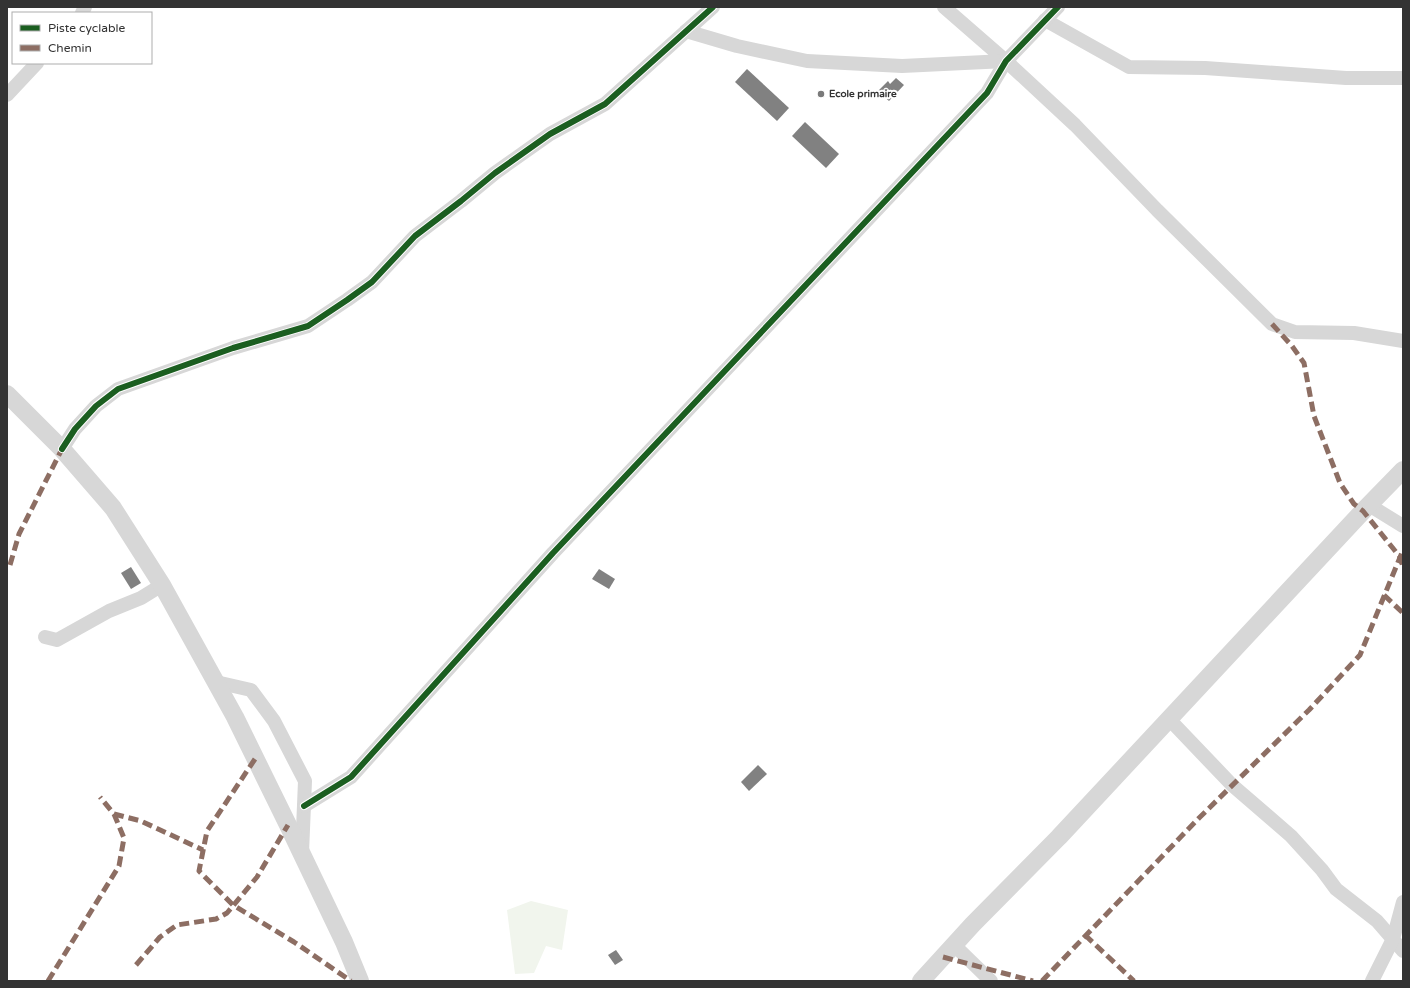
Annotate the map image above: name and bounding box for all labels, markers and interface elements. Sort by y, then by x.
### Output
legend [12,12,152,64]
text: Piste cyclable [48,21,126,35]
text: Chemin [48,41,92,55]
place label: Ecole primaire [829,88,897,100]
marker: Ecole primaire [816,89,826,99]

